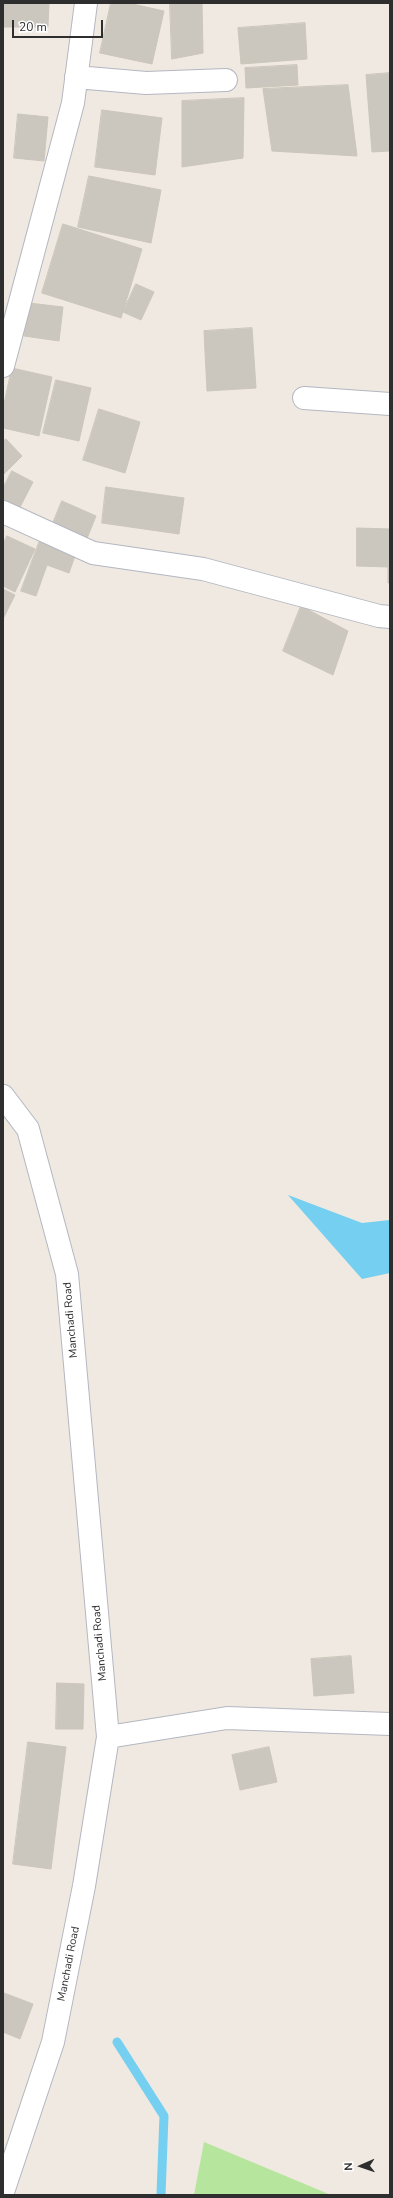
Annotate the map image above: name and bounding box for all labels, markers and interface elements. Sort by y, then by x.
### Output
scale bar [14,12,105,38]
text: 20 m [19,19,47,35]
street label: Manchadi Road [61,1282,81,1358]
street label: Manchadi Road [90,1605,110,1681]
street label: Manchadi Road [55,1925,83,2003]
north arrow [341,2146,381,2186]
text: N [341,2162,356,2171]

